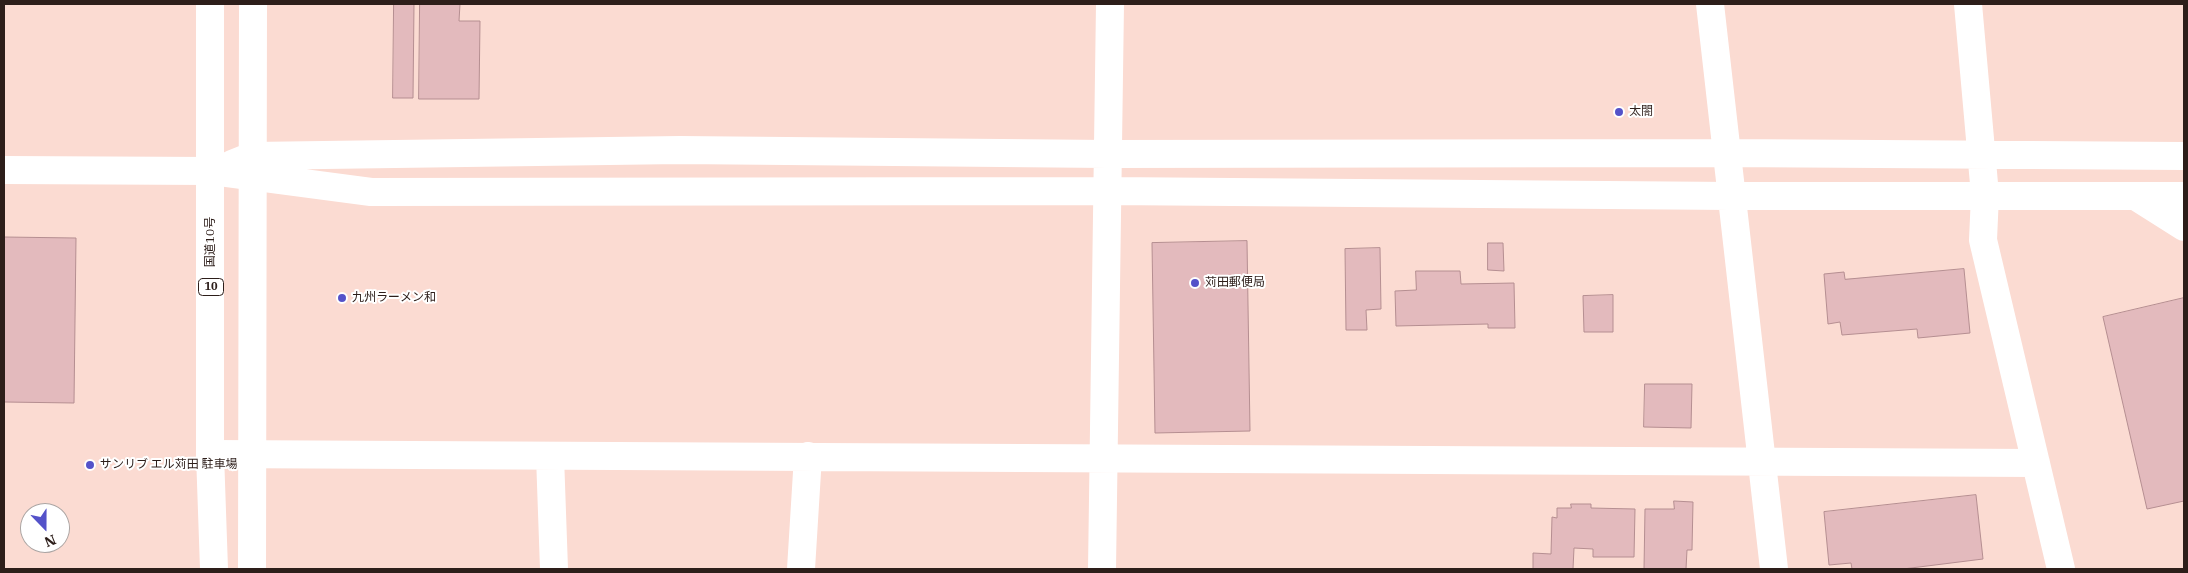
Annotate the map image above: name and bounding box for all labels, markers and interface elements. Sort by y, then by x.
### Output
place label: 太閤 [1629,105,1653,119]
marker: 太閤 [1613,106,1625,118]
street label: 国道10号 [204,217,218,267]
place label: 苅田郵便局 [1205,276,1265,290]
marker: 苅田郵便局 [1189,277,1201,289]
road number: 10 [198,278,224,296]
place label: 九州ラーメン和 [352,291,436,305]
marker: 九州ラーメン和 [336,292,348,304]
place label: サンリブ エル苅田 駐車場 [100,458,238,472]
marker: サンリブ エル苅田 駐車場 [84,459,96,471]
north arrow [20,503,70,553]
text: N [42,531,59,551]

